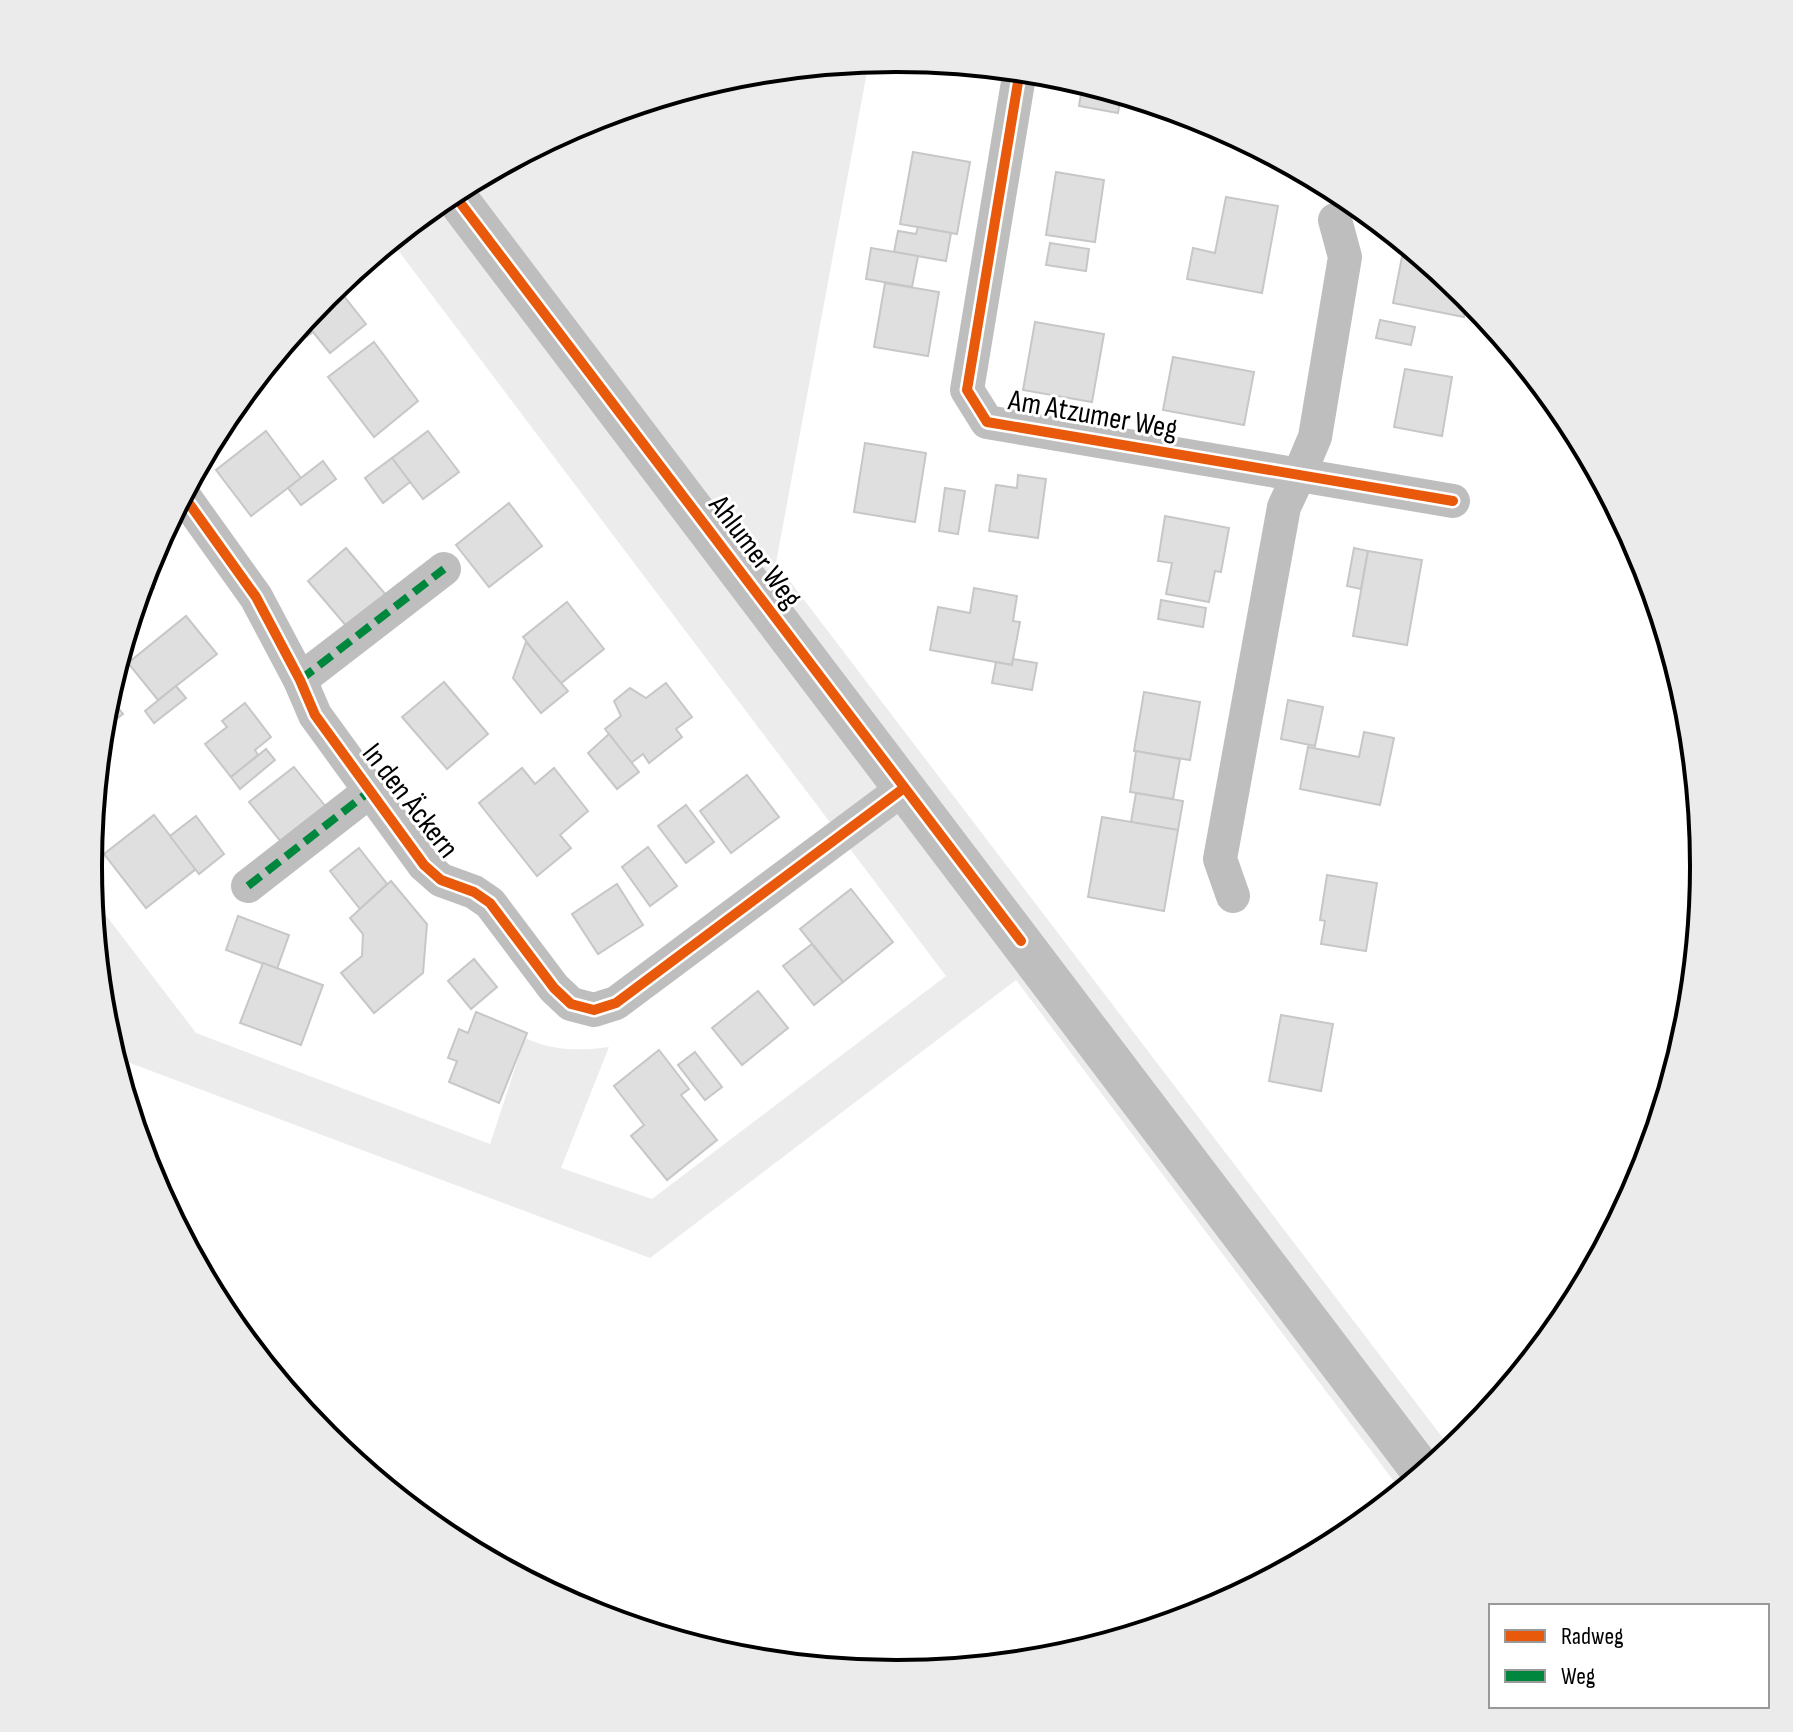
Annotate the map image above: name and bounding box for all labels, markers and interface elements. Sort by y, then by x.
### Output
street label: Am Atzumer Weg [1005,382,1180,448]
street label: Ahlumer Weg [700,488,809,616]
street label: In den Äckern [354,736,466,866]
legend [1489,1604,1769,1708]
text: Radweg [1561,1622,1624,1651]
text: Weg [1561,1662,1595,1691]

